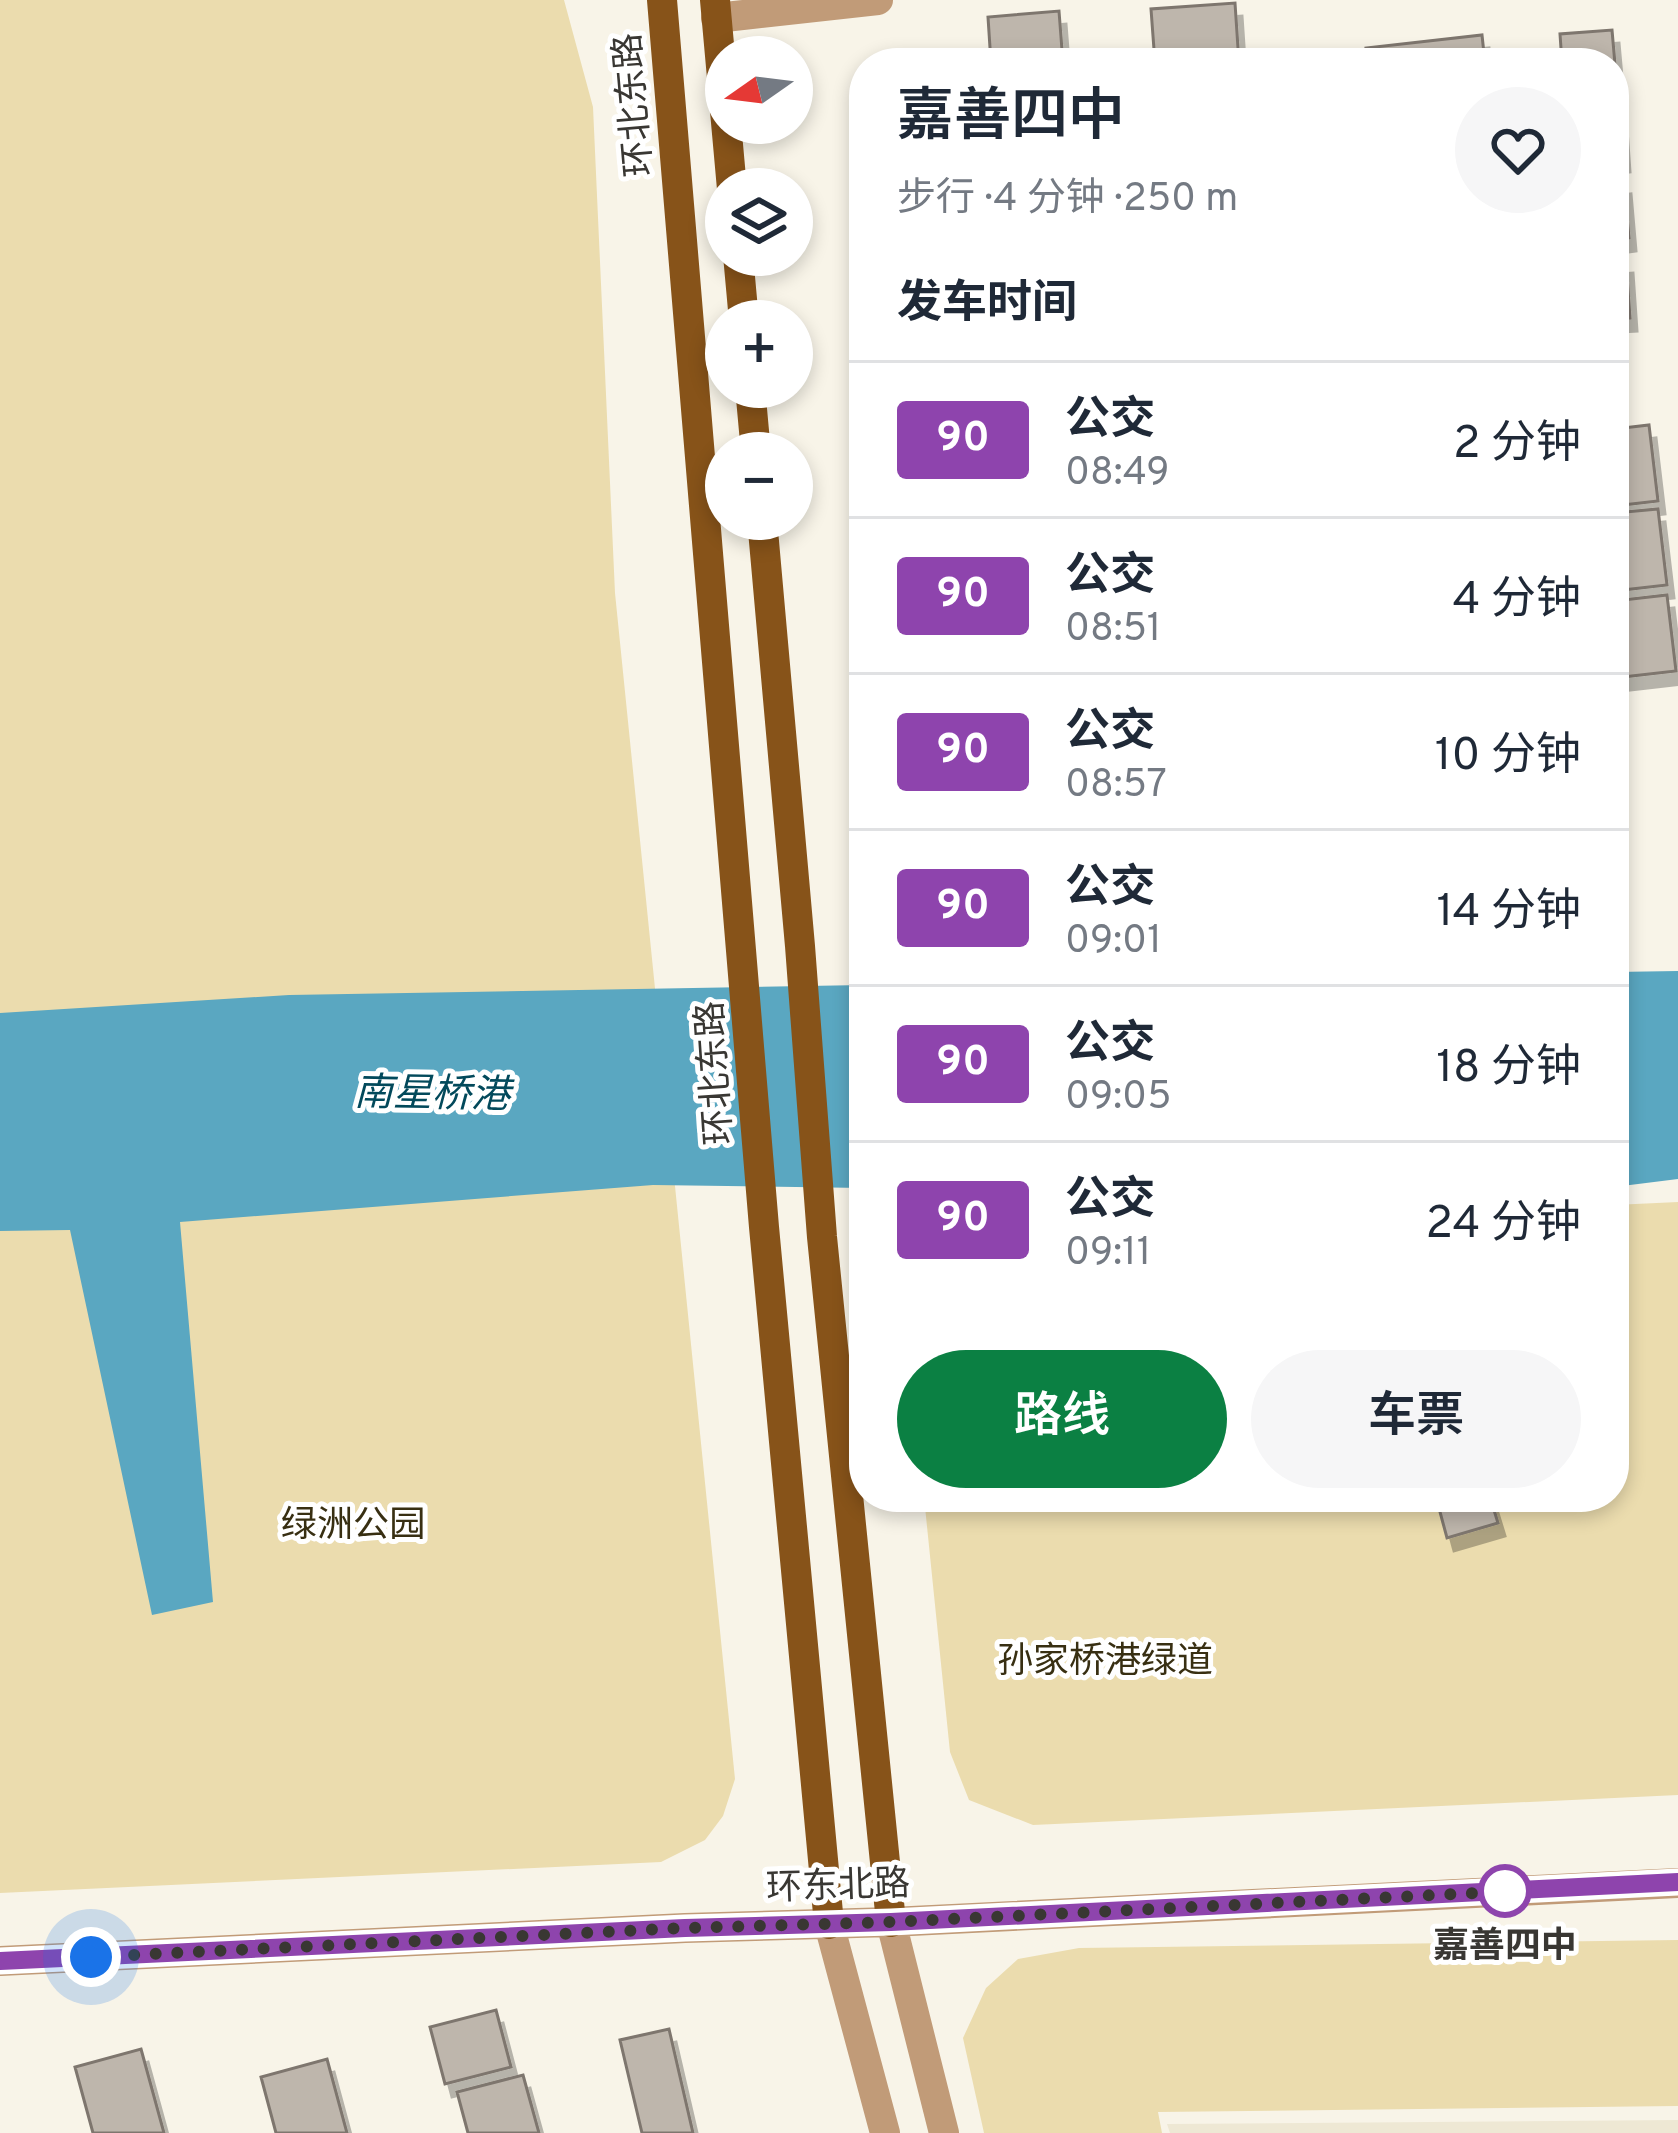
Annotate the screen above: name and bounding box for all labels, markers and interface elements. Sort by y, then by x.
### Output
street label: 环北东路 [607,31,665,178]
north arrow [705,36,813,144]
map controls [705,36,813,540]
text: 嘉善四中 [897,84,1125,156]
button: heart [1455,87,1581,213]
button: layers [705,168,813,276]
text: 步行 · 4 分钟 · 250 m [897,176,1238,225]
text: 发车时间 [897,277,1077,334]
button: + [705,300,813,408]
text: 公交 [1065,393,1155,450]
text: 90 [936,413,990,466]
text: 2 分钟 [1453,417,1581,474]
button: − [705,432,813,540]
text: 08:49 [1065,450,1170,499]
text: 公交 [1065,549,1155,606]
text: 90 [936,569,990,622]
text: 4 分钟 [1452,573,1581,630]
text: 08:51 [1065,606,1161,655]
text: 公交 [1065,705,1155,762]
text: 90 [936,725,990,778]
text: 10 分钟 [1435,729,1581,786]
text: 08:57 [1065,762,1167,811]
text: 公交 [1065,861,1155,918]
text: 90 [936,881,990,934]
text: 14 分钟 [1437,885,1581,942]
text: 09:01 [1065,918,1162,967]
street label: 环北东路 [689,999,745,1146]
text: 公交 [1065,1017,1155,1074]
text: 90 [936,1037,990,1090]
text: 18 分钟 [1436,1041,1581,1098]
water label: 南星桥港 [353,1071,515,1122]
text: 09:05 [1065,1074,1171,1123]
text: 公交 [1065,1173,1155,1230]
text: 90 [936,1193,990,1246]
text: 24 分钟 [1425,1197,1581,1254]
text: 09:11 [1065,1230,1151,1279]
button: 路线 [897,1350,1227,1488]
button: 车票 [1251,1350,1581,1488]
park label: 绿洲公园 [281,1504,425,1550]
park label: 孙家桥港绿道 [997,1640,1213,1686]
street label: 环东北路 [765,1862,911,1913]
marker: 嘉善四中 [1480,1866,1530,1916]
place label: 嘉善四中 [1433,1925,1577,1971]
your location [61,1927,121,1987]

